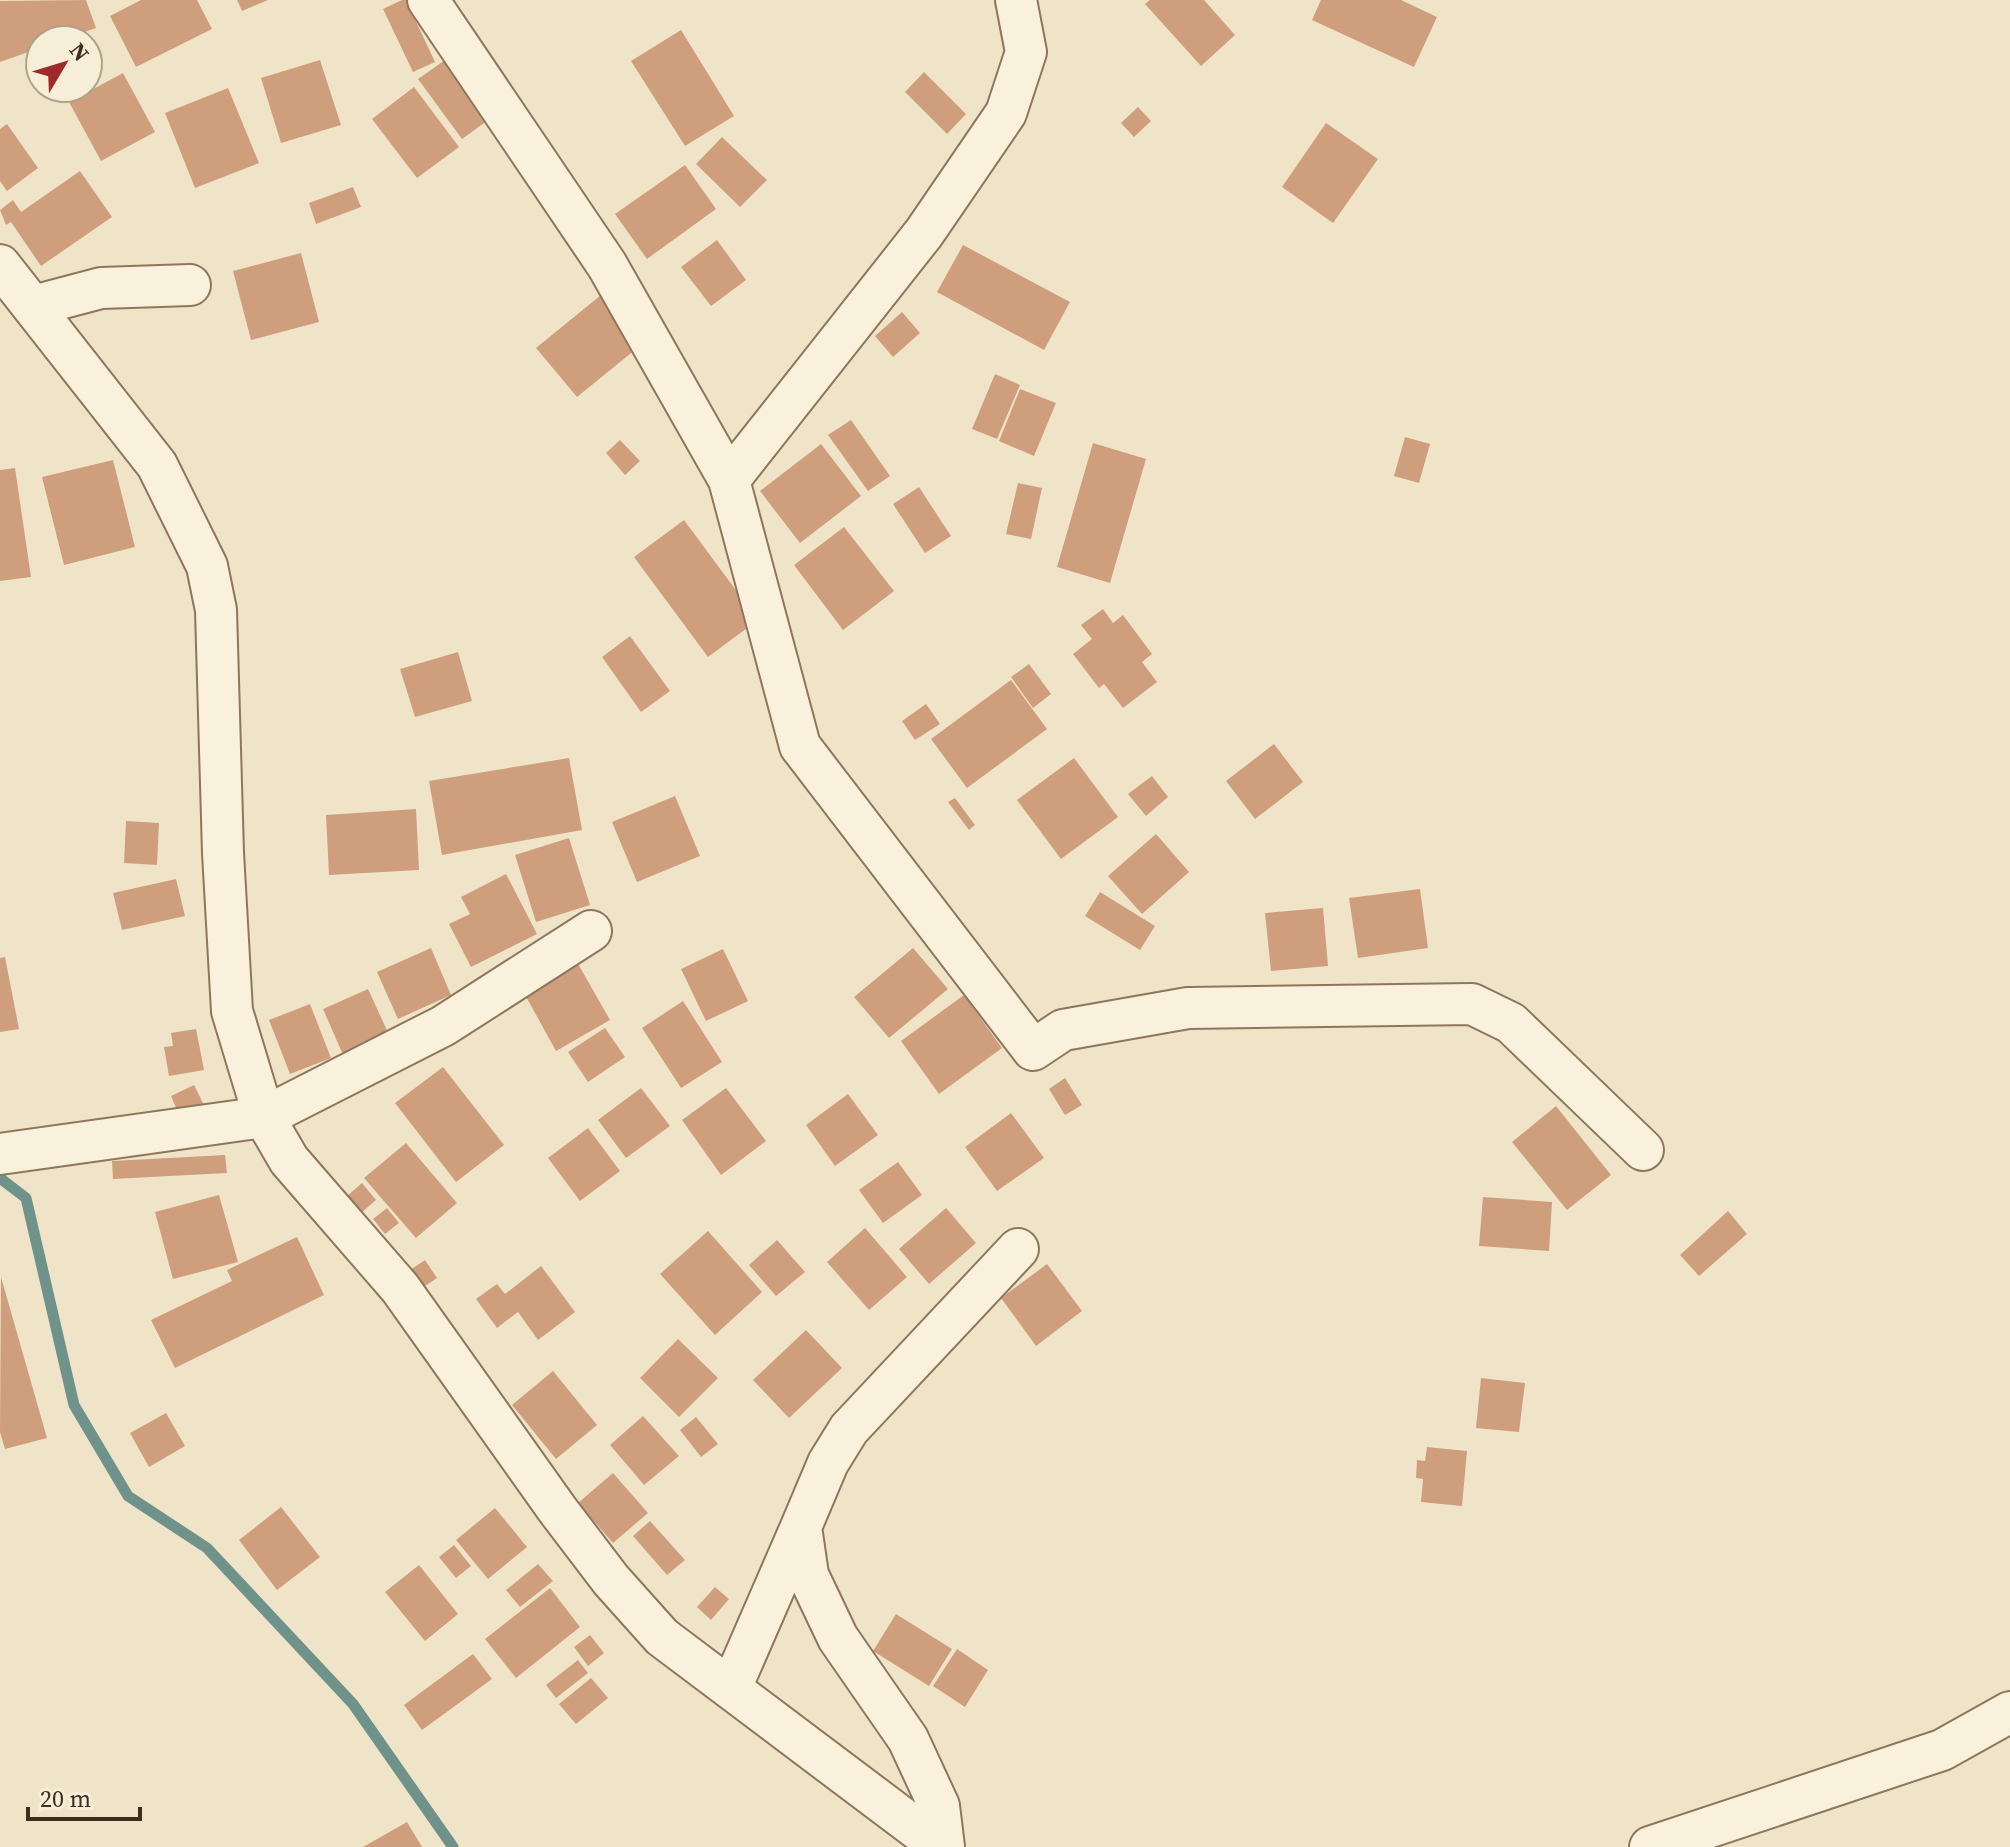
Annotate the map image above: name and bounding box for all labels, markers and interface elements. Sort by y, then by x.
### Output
north arrow [24,24,104,104]
text: N [63,36,97,67]
scale bar [28,1771,140,1821]
text: 20 m [40,1782,91,1815]

